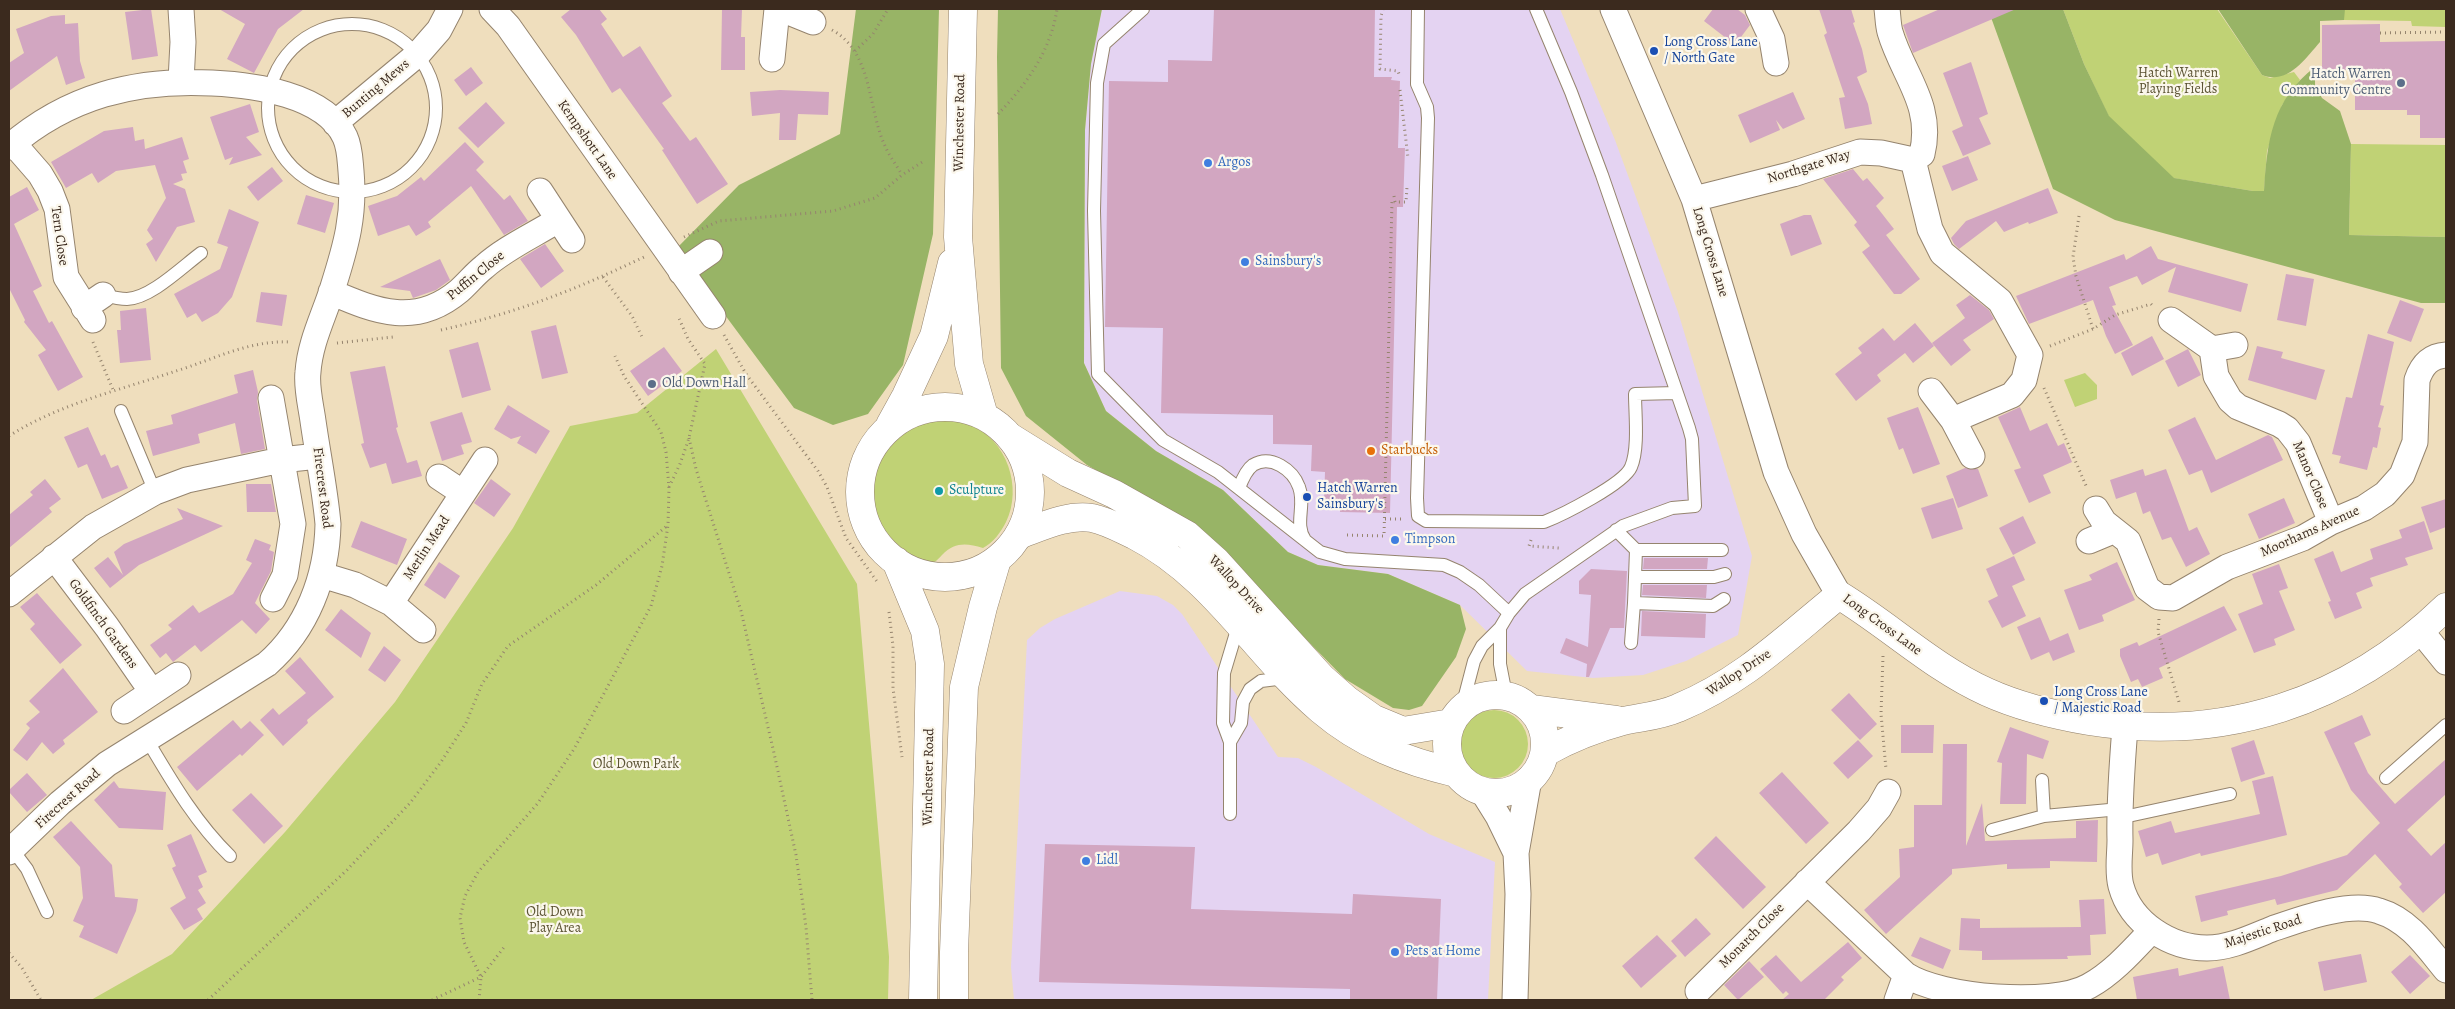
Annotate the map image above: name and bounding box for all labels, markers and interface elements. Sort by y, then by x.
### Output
place label: Long Cross Lane / North Gate [1664,35,1758,68]
marker: Long Cross Lane / North Gate [1648,45,1660,57]
street label: Bunting Mews [339,56,413,122]
park label: Hatch Warren Playing Fields [2138,66,2218,98]
place label: Hatch Warren Community Centre [2281,67,2391,100]
street label: Winchester Road [951,74,969,172]
marker: Hatch Warren Community Centre [2395,77,2407,89]
street label: Kempshott Lane [553,97,621,183]
street label: Northgate Way [1766,146,1852,188]
place label: Argos [1218,155,1251,171]
marker: Argos [1202,157,1214,169]
street label: Tern Close [47,205,71,267]
street label: Long Cross Lane [1688,205,1732,299]
street label: Puffin Close [444,248,508,304]
place label: Sainsbury's [1255,254,1321,270]
marker: Sainsbury's [1239,256,1251,268]
place label: Old Down Hall [662,376,746,392]
marker: Old Down Hall [646,378,658,390]
street label: Manor Close [2288,439,2332,511]
place label: Starbucks [1381,443,1438,459]
marker: Starbucks [1365,445,1377,457]
street label: Firecrest Road [309,446,335,530]
place label: Hatch Warren Sainsbury's [1317,481,1398,514]
place label: Sculpture [949,483,1004,499]
marker: Sculpture [933,485,945,497]
marker: Hatch Warren Sainsbury's [1301,491,1313,503]
street label: Moorhams Avenue [2258,503,2362,561]
street label: Merlin Mead [400,513,454,583]
place label: Timpson [1405,532,1455,548]
marker: Timpson [1389,534,1401,546]
street label: Wallop Drive [1205,552,1267,618]
street label: Goldfinch Gardens [65,576,141,672]
street label: Long Cross Lane [1839,591,1925,659]
street label: Wallop Drive [1703,646,1775,700]
place label: Long Cross Lane / Majestic Road [2054,685,2148,718]
marker: Long Cross Lane / Majestic Road [2038,695,2050,707]
street label: Winchester Road [920,728,938,826]
park label: Old Down Park [593,757,679,773]
street label: Firecrest Road [32,765,104,833]
place label: Lidl [1096,853,1118,869]
marker: Lidl [1080,855,1092,867]
street label: Monarch Close [1716,900,1788,972]
park label: Old Down Play Area [526,905,584,938]
street label: Majestic Road [2222,912,2304,952]
place label: Pets at Home [1405,944,1480,960]
marker: Pets at Home [1389,946,1401,958]

